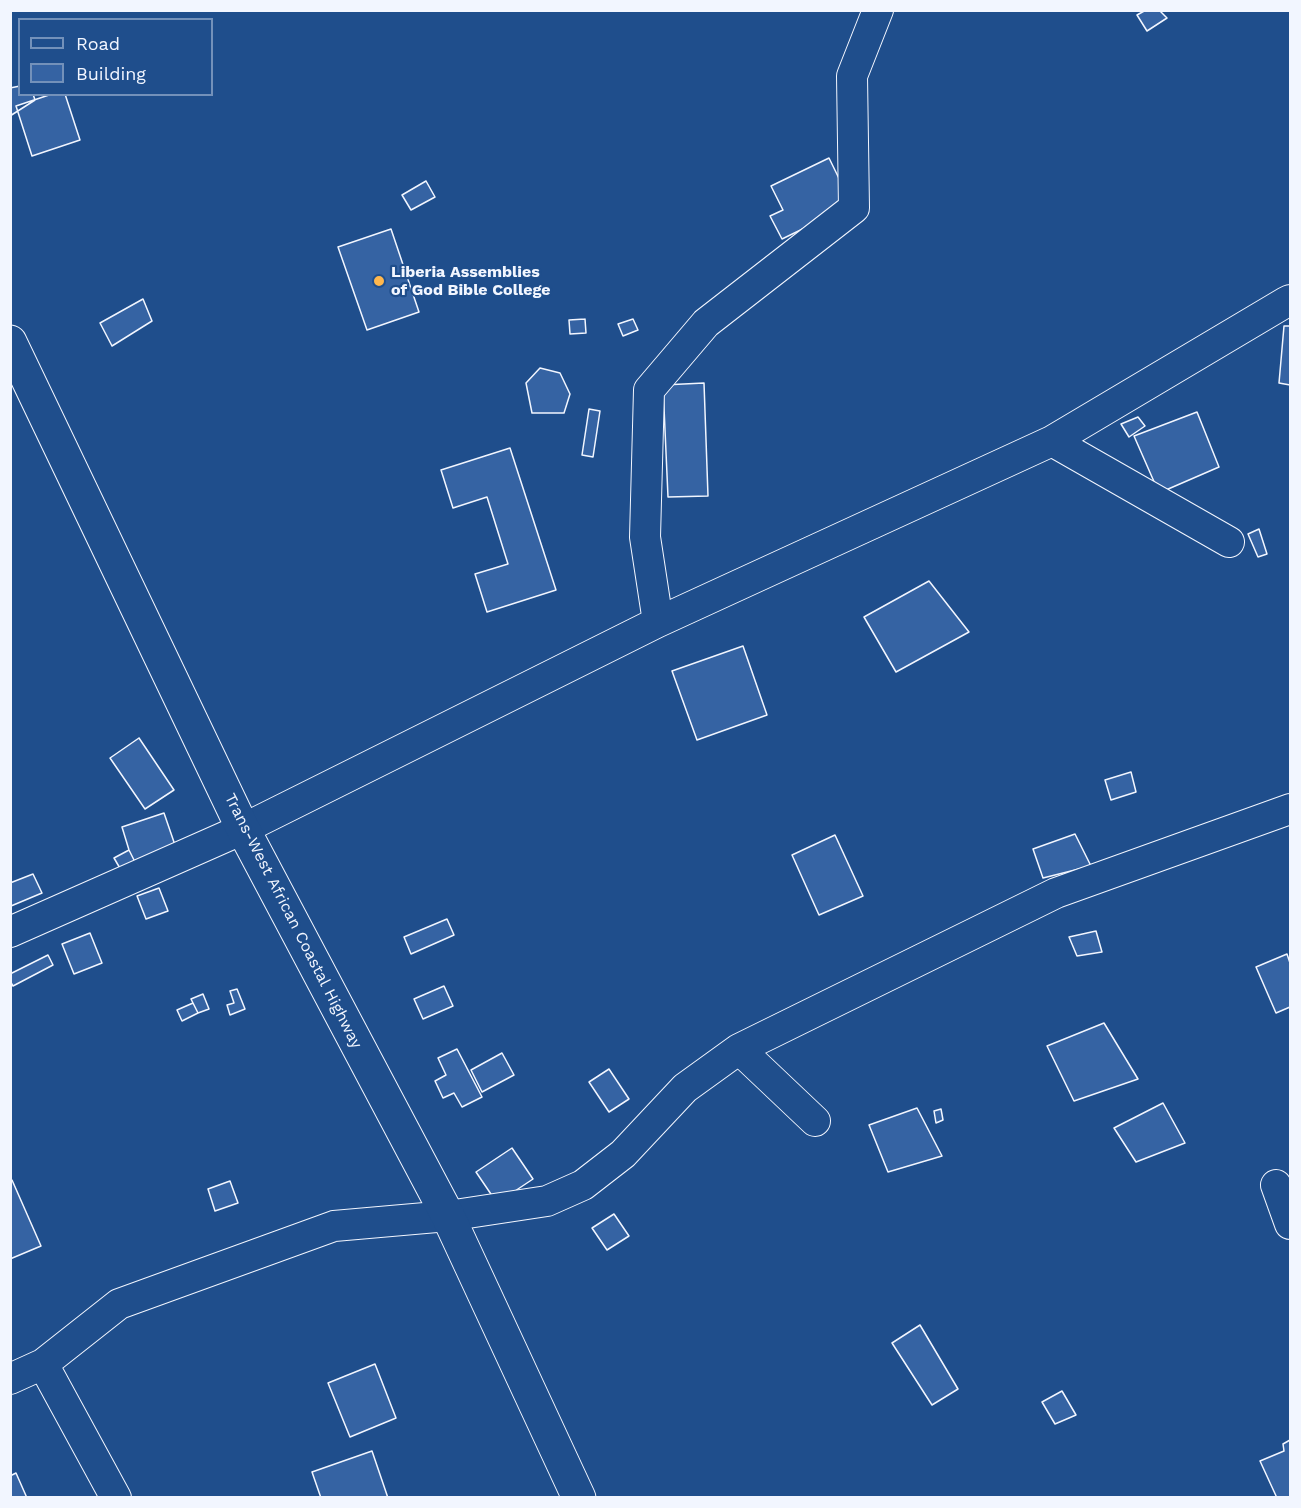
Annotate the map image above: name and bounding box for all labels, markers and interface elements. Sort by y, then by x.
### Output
legend [18,18,213,96]
text: Road [76,33,120,54]
text: Building [76,63,146,84]
place label: Liberia Assemblies of God Bible College [391,262,551,300]
marker: Liberia Assemblies of God Bible College [372,274,386,288]
street label: Trans-West African Coastal Highway [220,790,366,1052]

